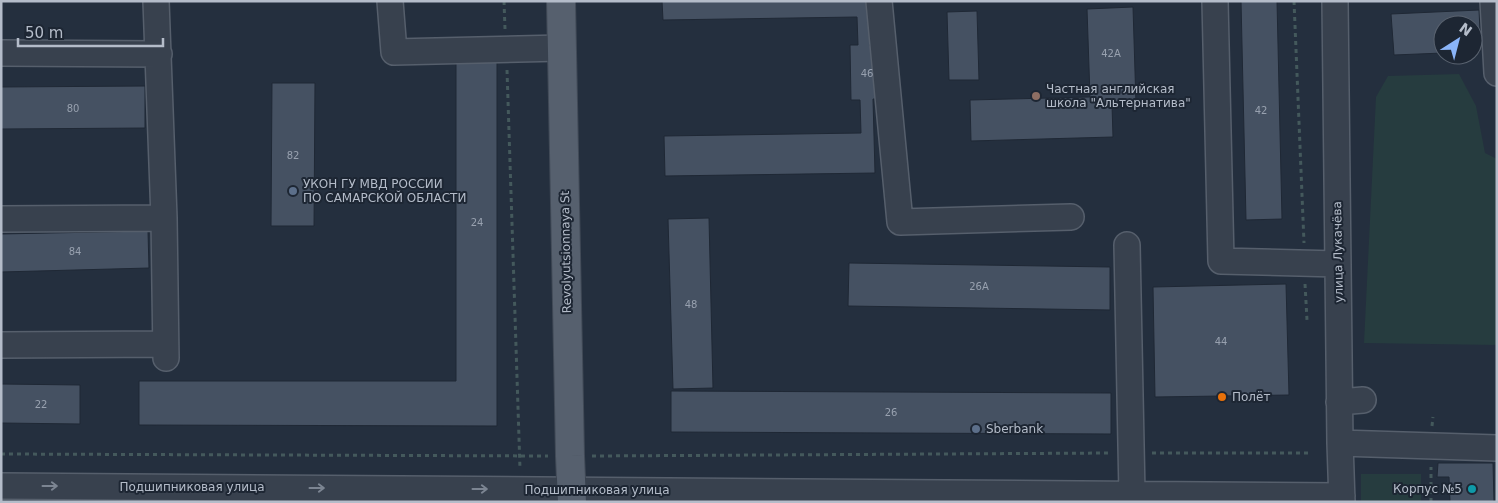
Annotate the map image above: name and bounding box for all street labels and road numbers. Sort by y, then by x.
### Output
street label: Revolyutsionnaya St [558,190,574,313]
street label: улица Лукачёва [1330,201,1346,303]
street label: Подшипниковая улица [119,480,265,494]
street label: Подшипниковая улица [524,483,670,497]

